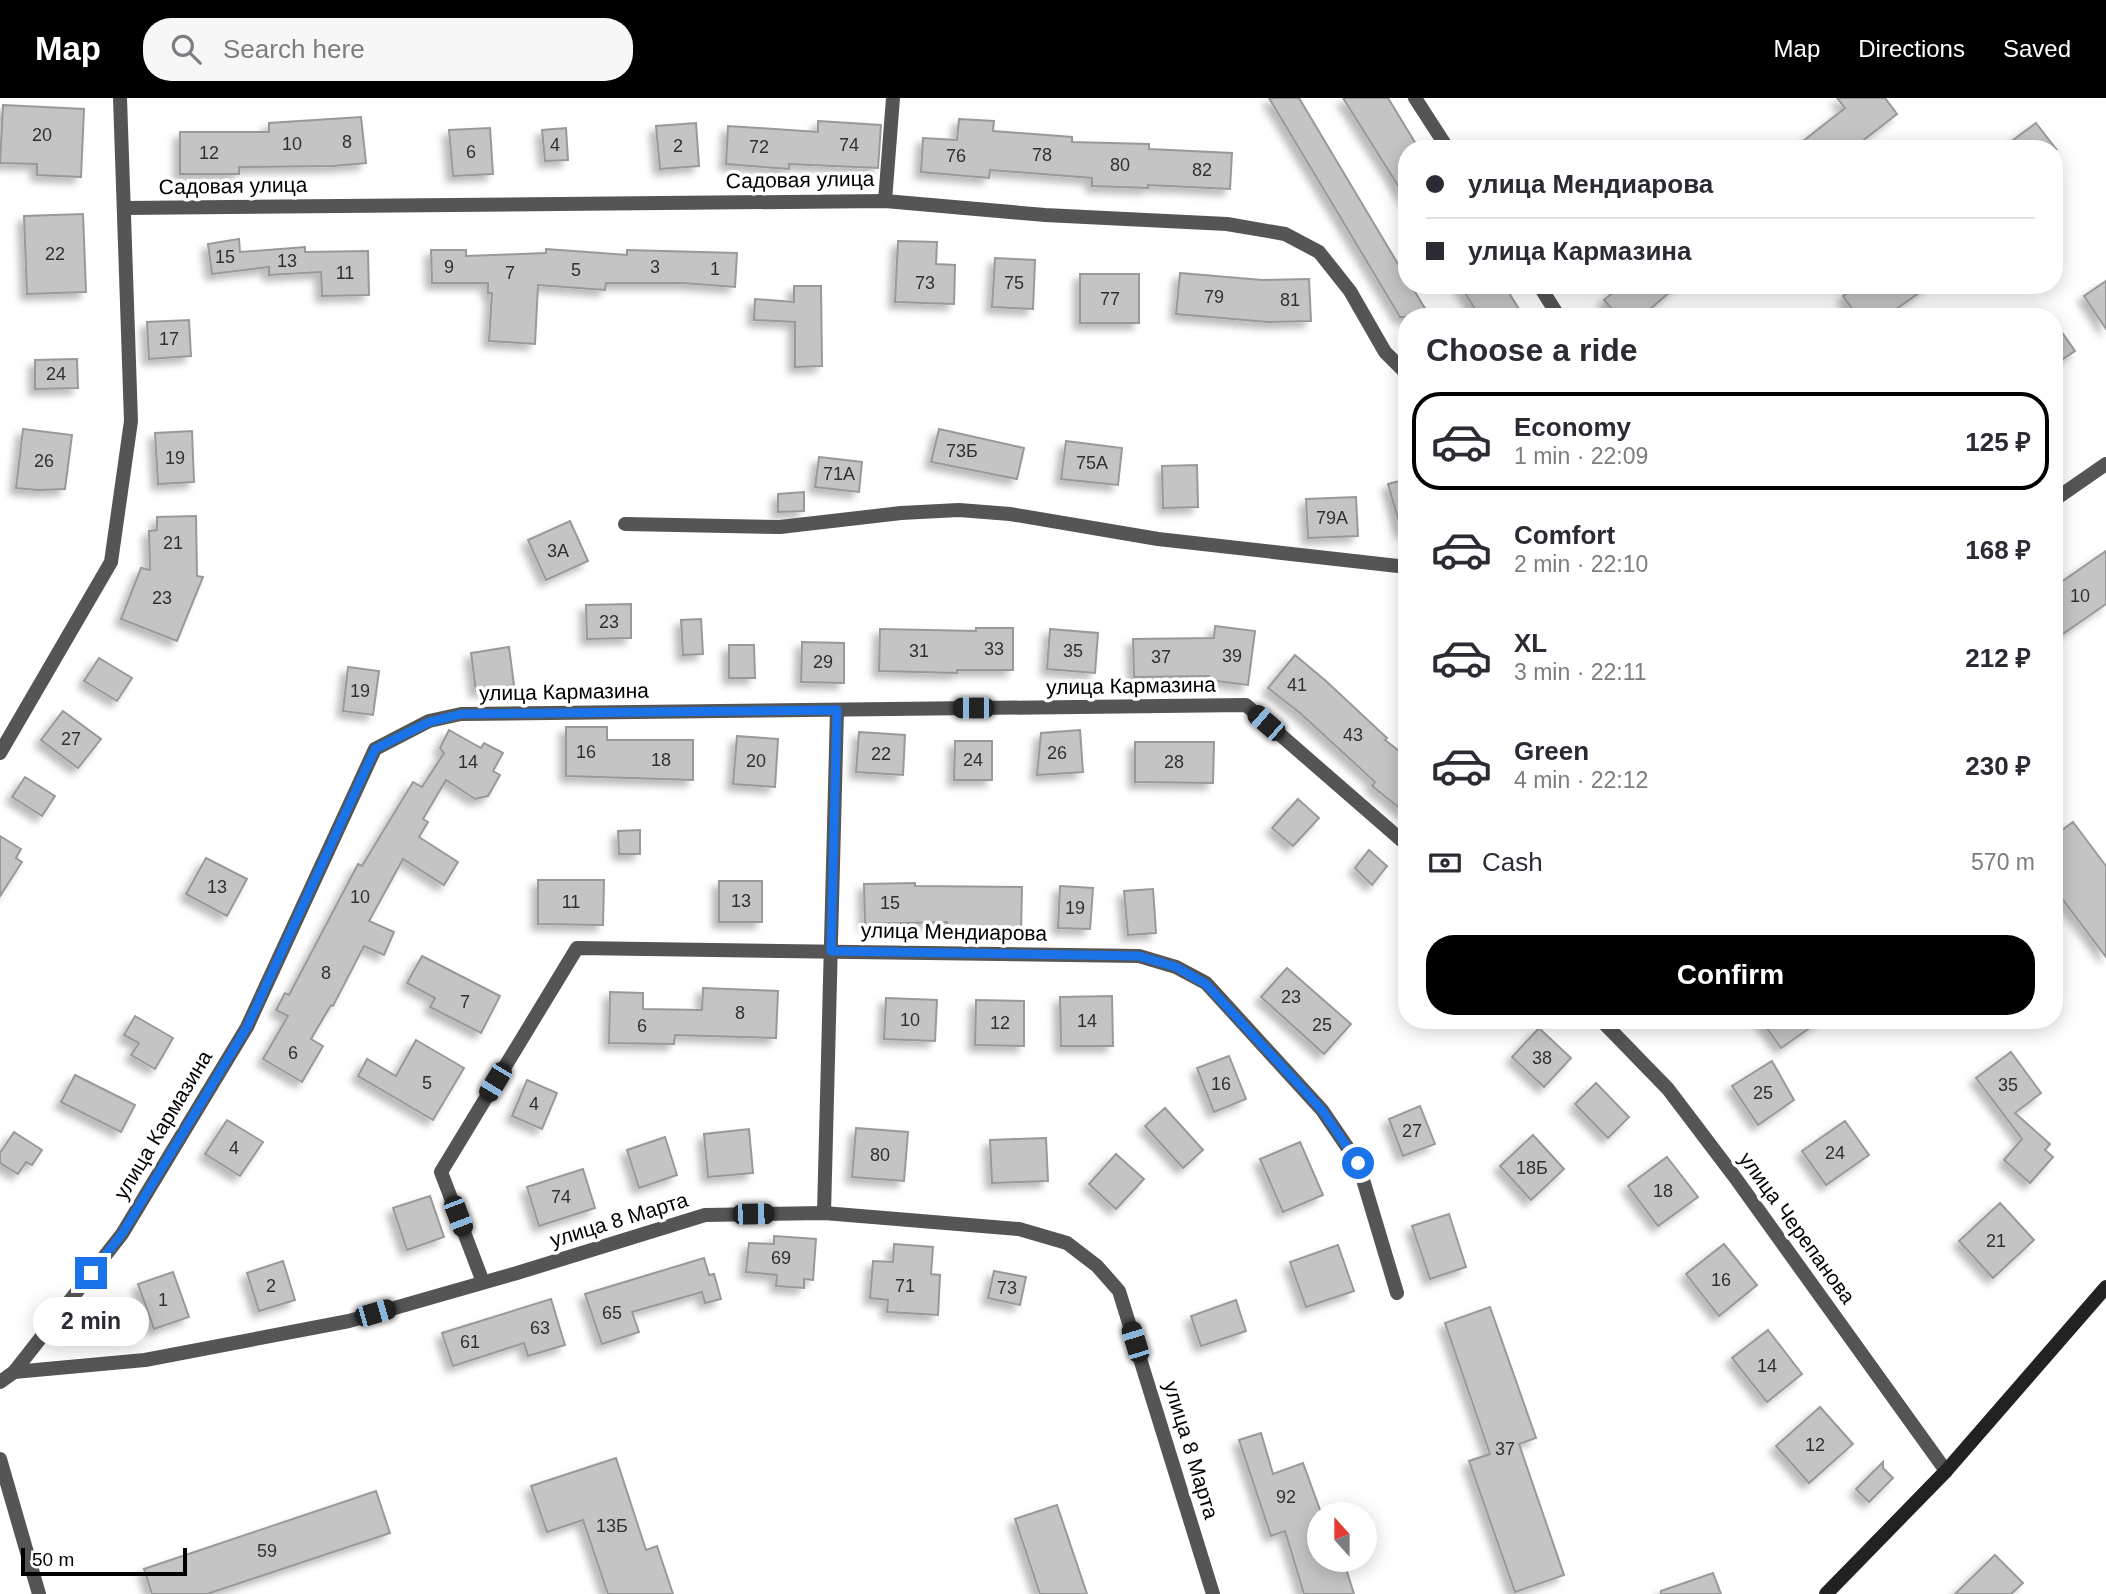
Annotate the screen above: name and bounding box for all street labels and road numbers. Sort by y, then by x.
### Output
street label: Садовая улица [726,167,875,192]
street label: Садовая улица [159,173,308,198]
street label: улица Кармазина [1046,673,1216,698]
street label: улица Кармазина [479,679,649,704]
street label: улица Мендиарова [861,918,1048,945]
street label: улица Кармазина [109,1046,216,1203]
street label: улица Черепанова [1735,1148,1860,1308]
street label: улица 8 Марта [547,1188,691,1251]
street label: улица 8 Марта [1160,1378,1223,1522]

